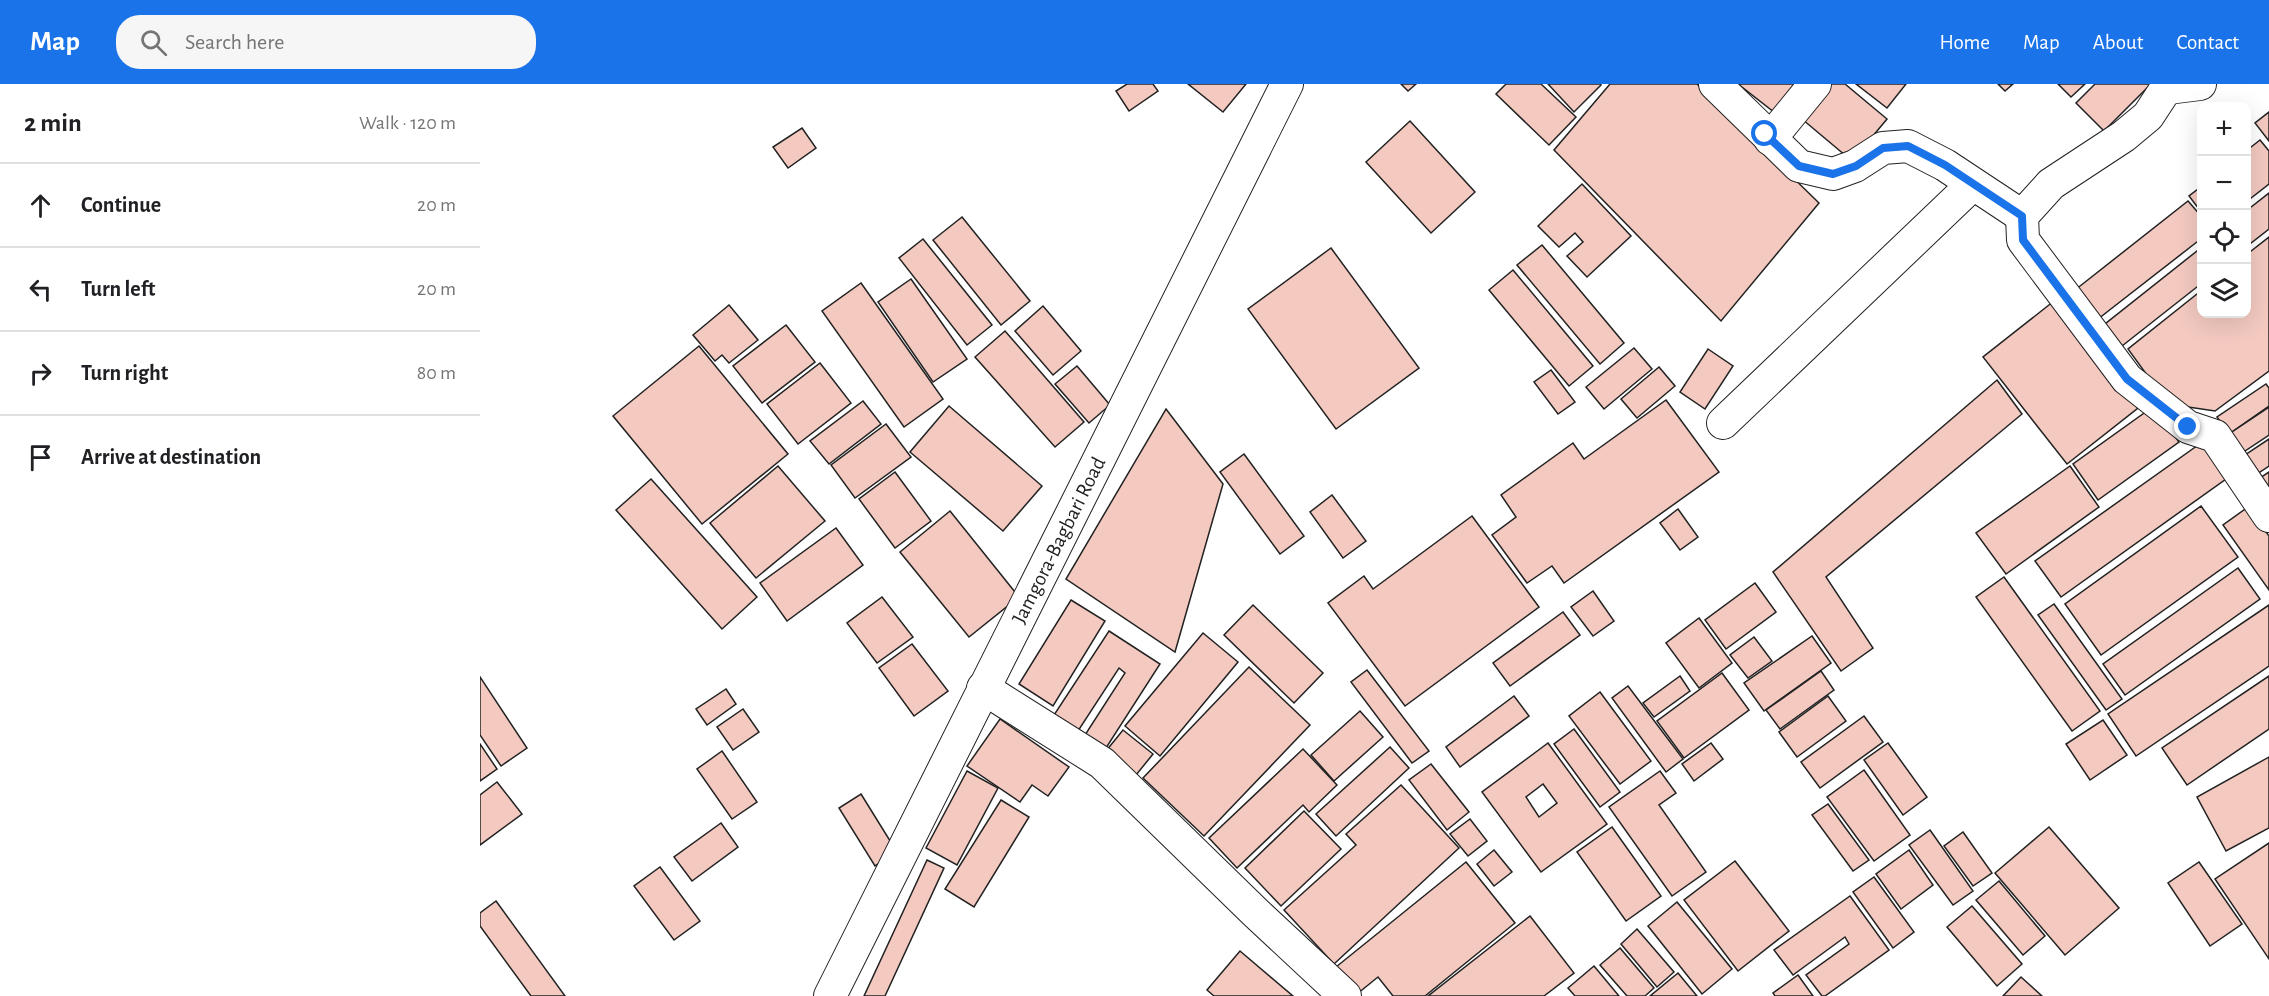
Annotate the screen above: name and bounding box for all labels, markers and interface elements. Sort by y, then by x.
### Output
search box [116,15,536,69]
icon: search [137,26,170,59]
text: Map [30,28,80,56]
text: Search here [185,31,284,53]
text: Home [1939,32,1990,53]
text: Map [2023,32,2060,53]
text: About [2093,32,2143,53]
text: Contact [2176,32,2239,53]
map controls [2197,102,2251,318]
button: + [2197,102,2251,156]
text: 2 min [24,110,82,136]
text: Walk · 120 m [359,113,456,133]
route start [1751,120,1777,146]
button: − [2197,156,2251,210]
icon: ahead [24,189,57,222]
text: Continue [81,194,161,216]
text: 20 m [417,195,456,215]
button: locate [2197,210,2251,264]
button: layers [2197,264,2251,318]
icon: left [24,273,57,306]
text: Turn left [81,278,155,300]
text: 20 m [417,279,456,299]
icon: right [24,357,57,390]
text: Turn right [81,362,168,384]
text: 80 m [417,363,456,383]
route end [2174,413,2200,439]
icon: arrive [24,441,57,474]
text: Arrive at destination [81,446,261,468]
street label: Jamgora-Bagbari Road [1008,453,1109,627]

